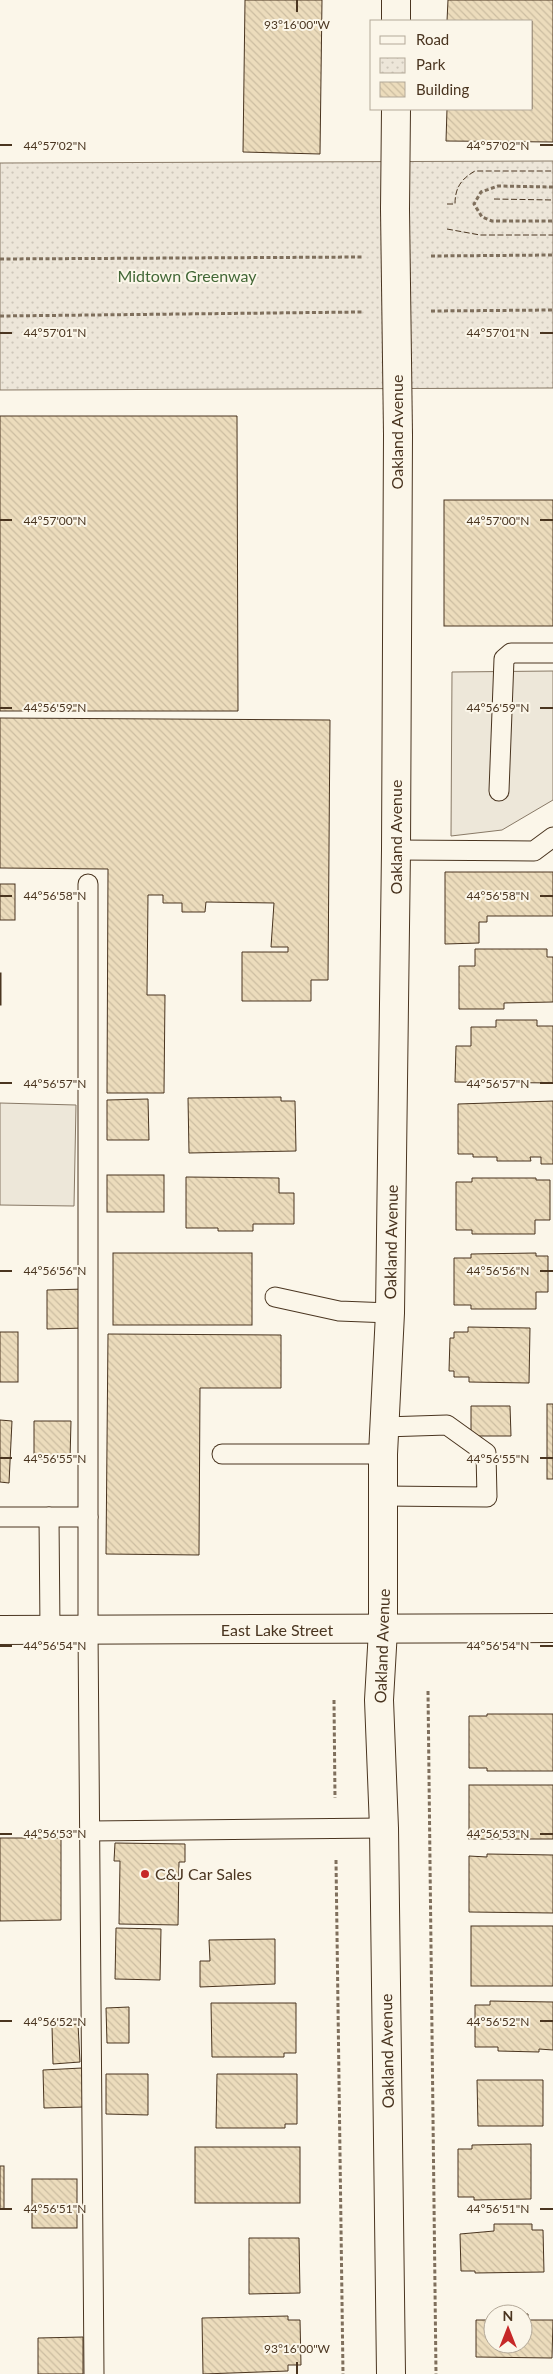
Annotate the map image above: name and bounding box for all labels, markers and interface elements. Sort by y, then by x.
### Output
text: 93°16'00"W [264,17,331,32]
legend [370,20,533,110]
text: Road [416,30,449,48]
text: Park [416,55,446,73]
text: Building [416,80,469,98]
text: 44°57'02"N [24,138,86,153]
text: 44°57'02"N [467,138,529,153]
park label: Midtown Greenway [117,266,257,285]
text: 44°57'01"N [24,325,86,340]
text: 44°57'01"N [467,325,529,340]
street label: Oakland Avenue [387,375,406,489]
text: 44°57'00"N [24,513,86,528]
text: 44°57'00"N [467,513,529,528]
text: 44°56'59"N [24,700,86,715]
text: 44°56'59"N [467,700,529,715]
street label: Oakland Avenue [386,780,405,894]
text: 44°56'58"N [24,888,86,903]
text: 44°56'58"N [467,888,529,903]
text: 44°56'57"N [24,1076,86,1091]
text: 44°56'57"N [467,1076,529,1091]
street label: Oakland Avenue [380,1184,401,1300]
text: 44°56'56"N [24,1263,86,1278]
text: 44°56'56"N [467,1263,529,1278]
text: 44°56'55"N [24,1451,86,1466]
text: 44°56'55"N [467,1451,529,1466]
street label: Oakland Avenue [370,1588,393,1704]
street label: East Lake Street [221,1620,333,1639]
text: 44°56'54"N [24,1638,86,1653]
text: 44°56'54"N [467,1638,529,1653]
text: 44°56'53"N [24,1826,86,1841]
text: 44°56'53"N [467,1826,529,1841]
place label: C&J Car Sales [155,1864,252,1883]
marker: C&J Car Sales [139,1868,151,1880]
street label: Oakland Avenue [376,1993,397,2109]
text: 44°56'52"N [24,2014,86,2029]
text: 44°56'52"N [467,2014,529,2029]
text: 44°56'51"N [24,2201,86,2216]
text: 44°56'51"N [467,2201,529,2216]
north arrow [483,2304,533,2354]
text: N [503,2307,513,2324]
text: 93°16'00"W [264,2341,331,2356]

